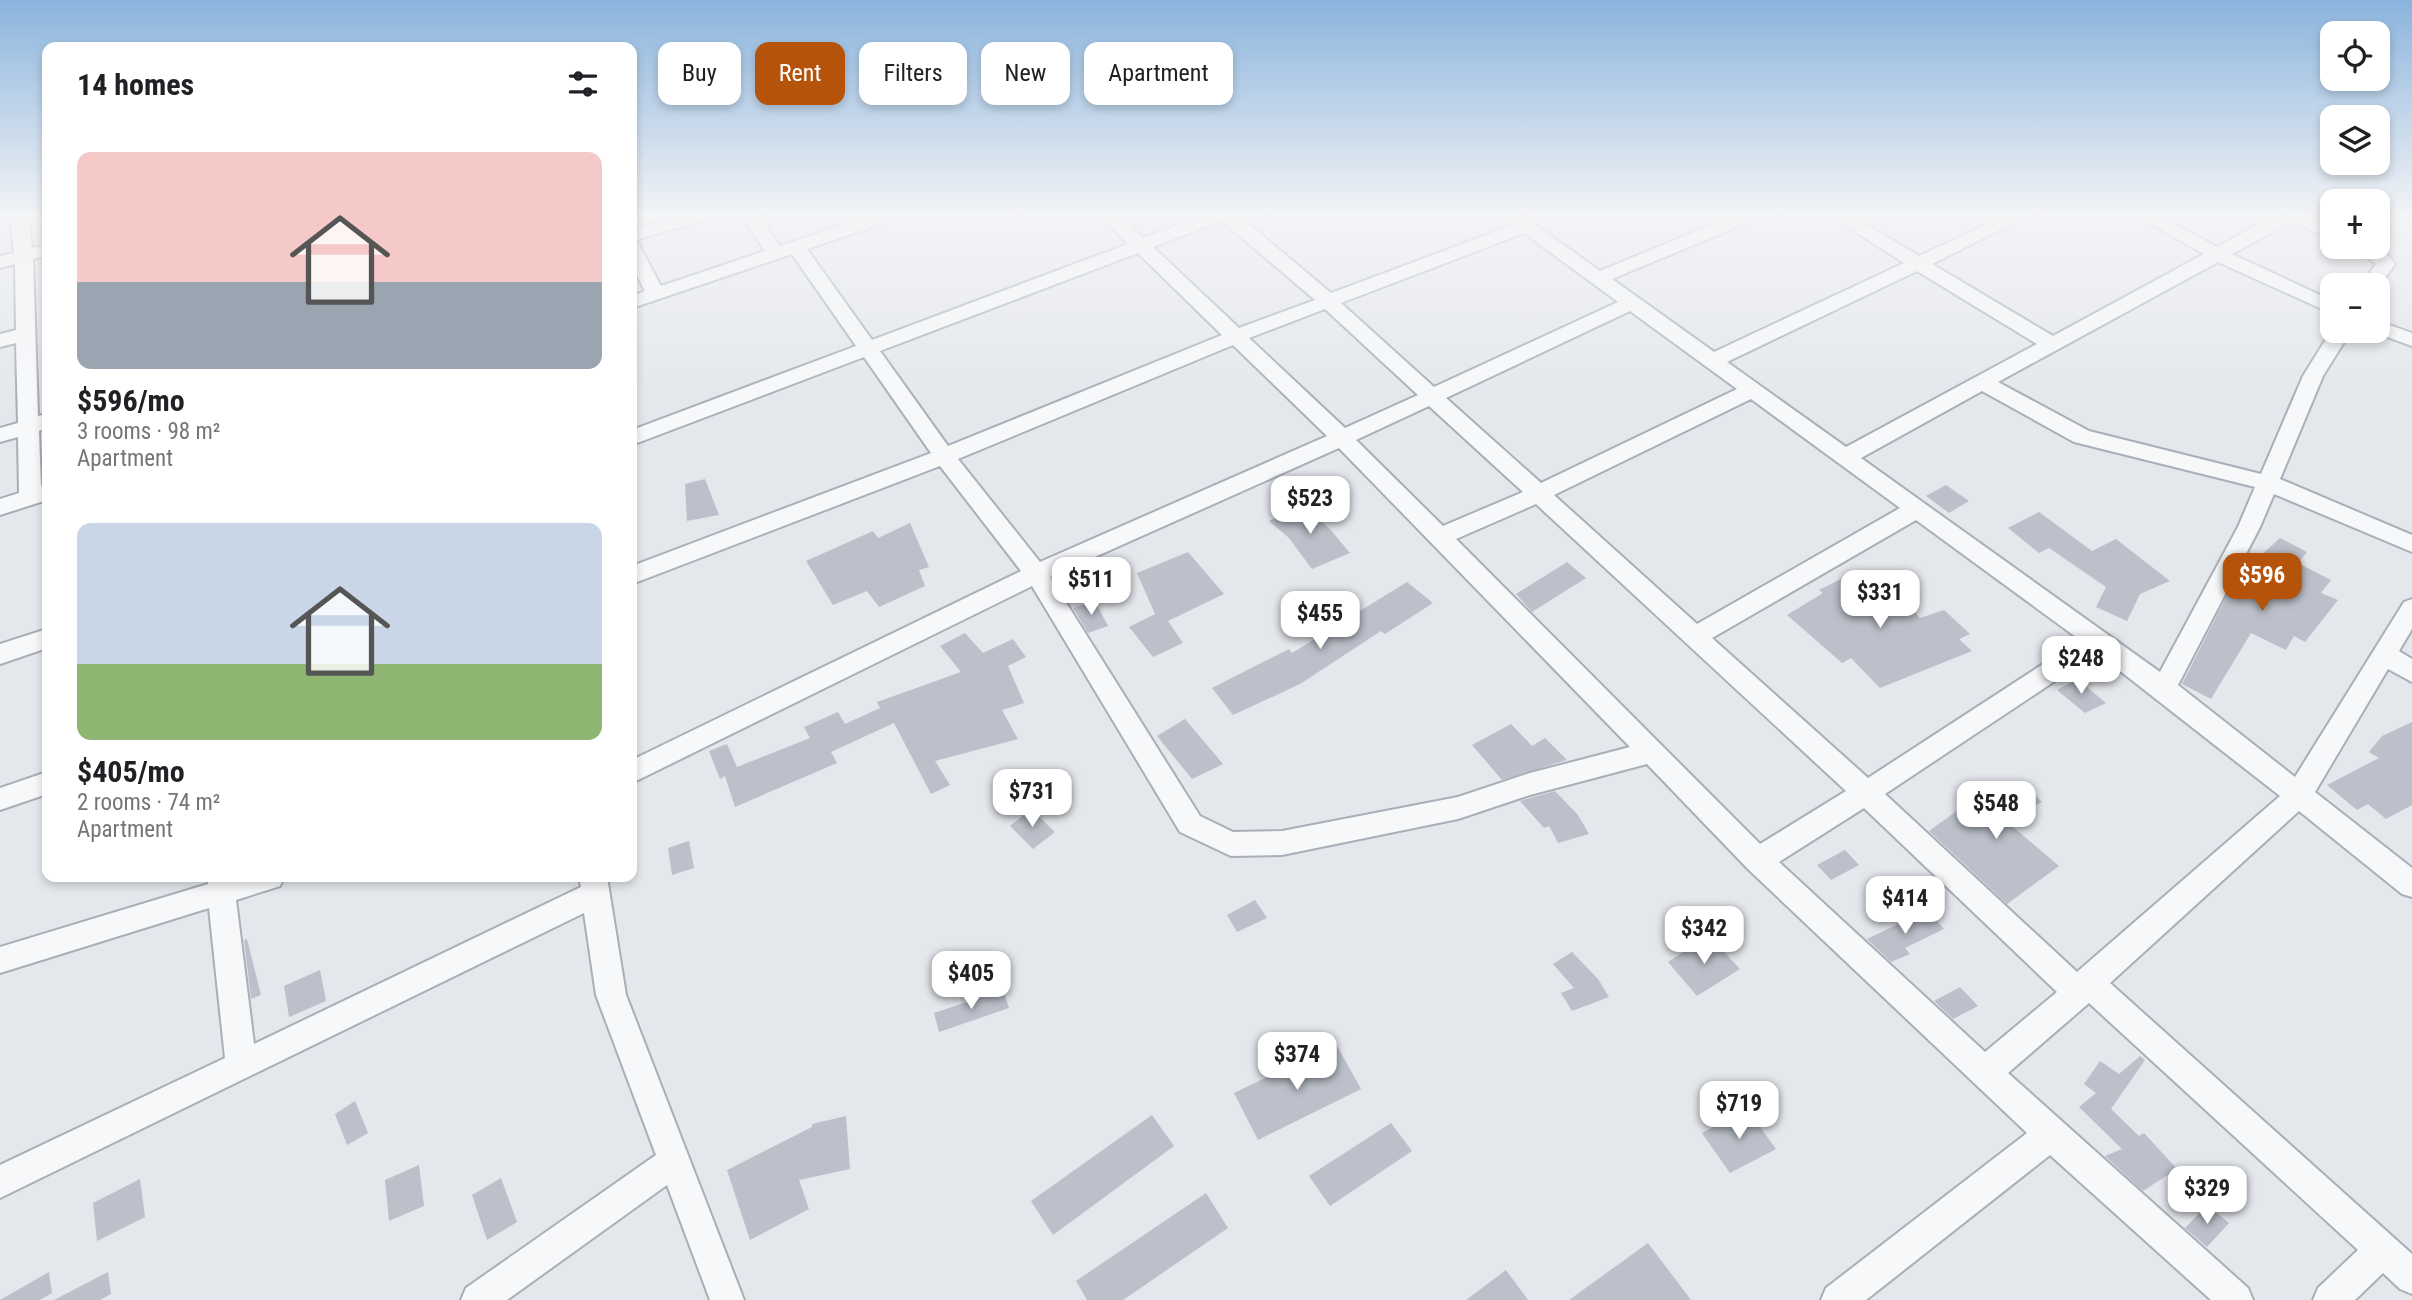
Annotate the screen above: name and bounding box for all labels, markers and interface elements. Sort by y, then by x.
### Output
map controls [2320,21,2390,343]
button: locate [2320,21,2390,91]
chip: Buy [658,42,741,105]
chip: Rent [755,42,845,105]
chip: Filters [859,42,967,105]
chip: New [981,42,1070,105]
chip: Apartment [1084,42,1233,105]
icon: filters [564,65,602,103]
text: 14 homes [77,67,194,102]
button: layers [2320,105,2390,175]
button: + [2320,189,2390,259]
icon: home [277,197,403,323]
button: − [2320,273,2390,343]
text: $596/mo [77,383,185,418]
text: 3 rooms · 98 m² [77,418,220,445]
text: Apartment [77,445,173,472]
pin: $523 [1269,476,1351,536]
text: $523 [1287,485,1333,512]
pin: $596 [2221,554,2303,613]
pin: $511 [1050,558,1132,617]
text: $596 [2239,562,2285,589]
text: $511 [1068,566,1114,593]
icon: home [277,568,403,694]
pin: $331 [1839,570,1921,630]
text: $331 [1857,579,1903,606]
pin: $455 [1279,592,1361,651]
text: $455 [1297,600,1343,627]
pin: $248 [2040,636,2122,696]
text: $248 [2058,645,2104,672]
text: $405/mo [77,754,185,789]
pin: $731 [991,770,1073,829]
text: $731 [1009,778,1055,805]
pin: $548 [1955,782,2037,841]
text: 2 rooms · 74 m² [77,789,220,816]
text: $548 [1973,790,2019,817]
text: Apartment [77,816,173,843]
pin: $414 [1864,876,1946,936]
text: $414 [1882,885,1928,912]
pin: $342 [1663,906,1745,966]
text: $342 [1681,915,1727,942]
pin: $405 [930,951,1012,1011]
text: $405 [948,960,994,987]
pin: $374 [1256,1032,1338,1092]
text: $374 [1274,1041,1320,1068]
pin: $719 [1698,1082,1780,1141]
text: $719 [1716,1090,1762,1117]
pin: $329 [2166,1166,2248,1226]
text: $329 [2184,1175,2230,1202]

